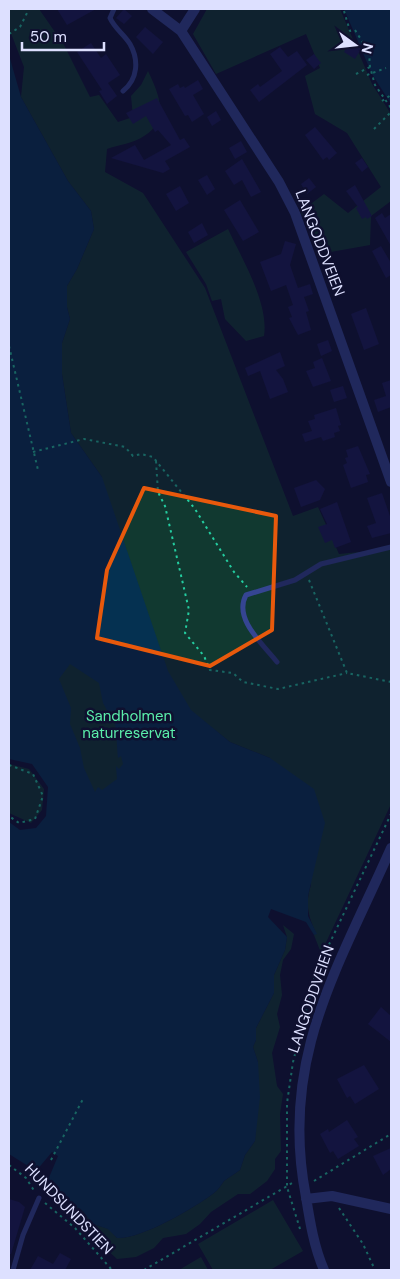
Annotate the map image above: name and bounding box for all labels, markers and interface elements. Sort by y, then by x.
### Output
scale bar [22,20,105,52]
north arrow [330,20,380,70]
text: 50 m [30,27,67,47]
text: N [358,41,378,56]
street label: LANGODDVEIEN [291,187,349,299]
park label: Sandholmen naturreservat [82,706,176,743]
street label: LANGODDVEIEN [283,943,339,1055]
street label: HUNDSUNDSTIEN [20,1159,118,1259]

